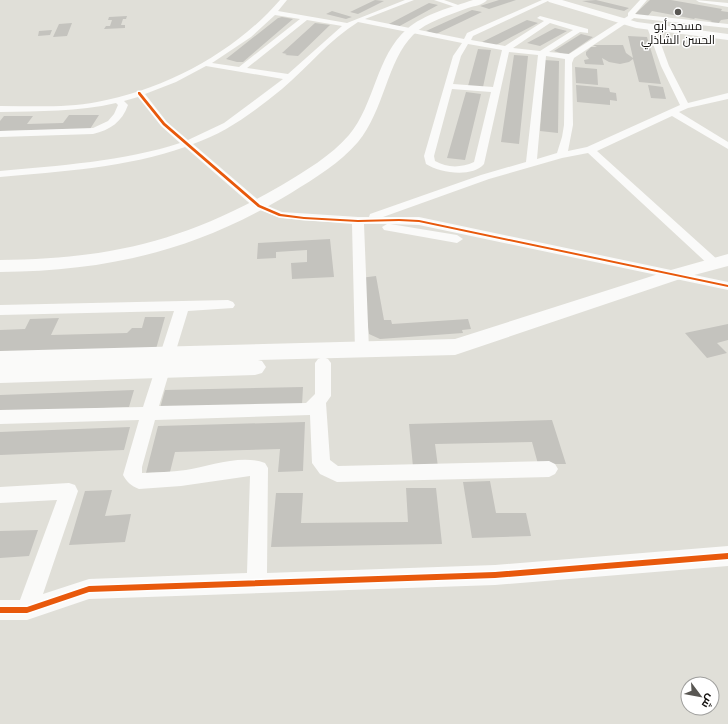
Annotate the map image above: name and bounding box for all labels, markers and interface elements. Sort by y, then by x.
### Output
marker: مسجد أبو الحسن الشاذلي [673,7,683,17]
place label: مسجد أبو الحسن الشاذلي [641,17,715,50]
north arrow [680,676,720,716]
text: ش [698,691,719,712]

